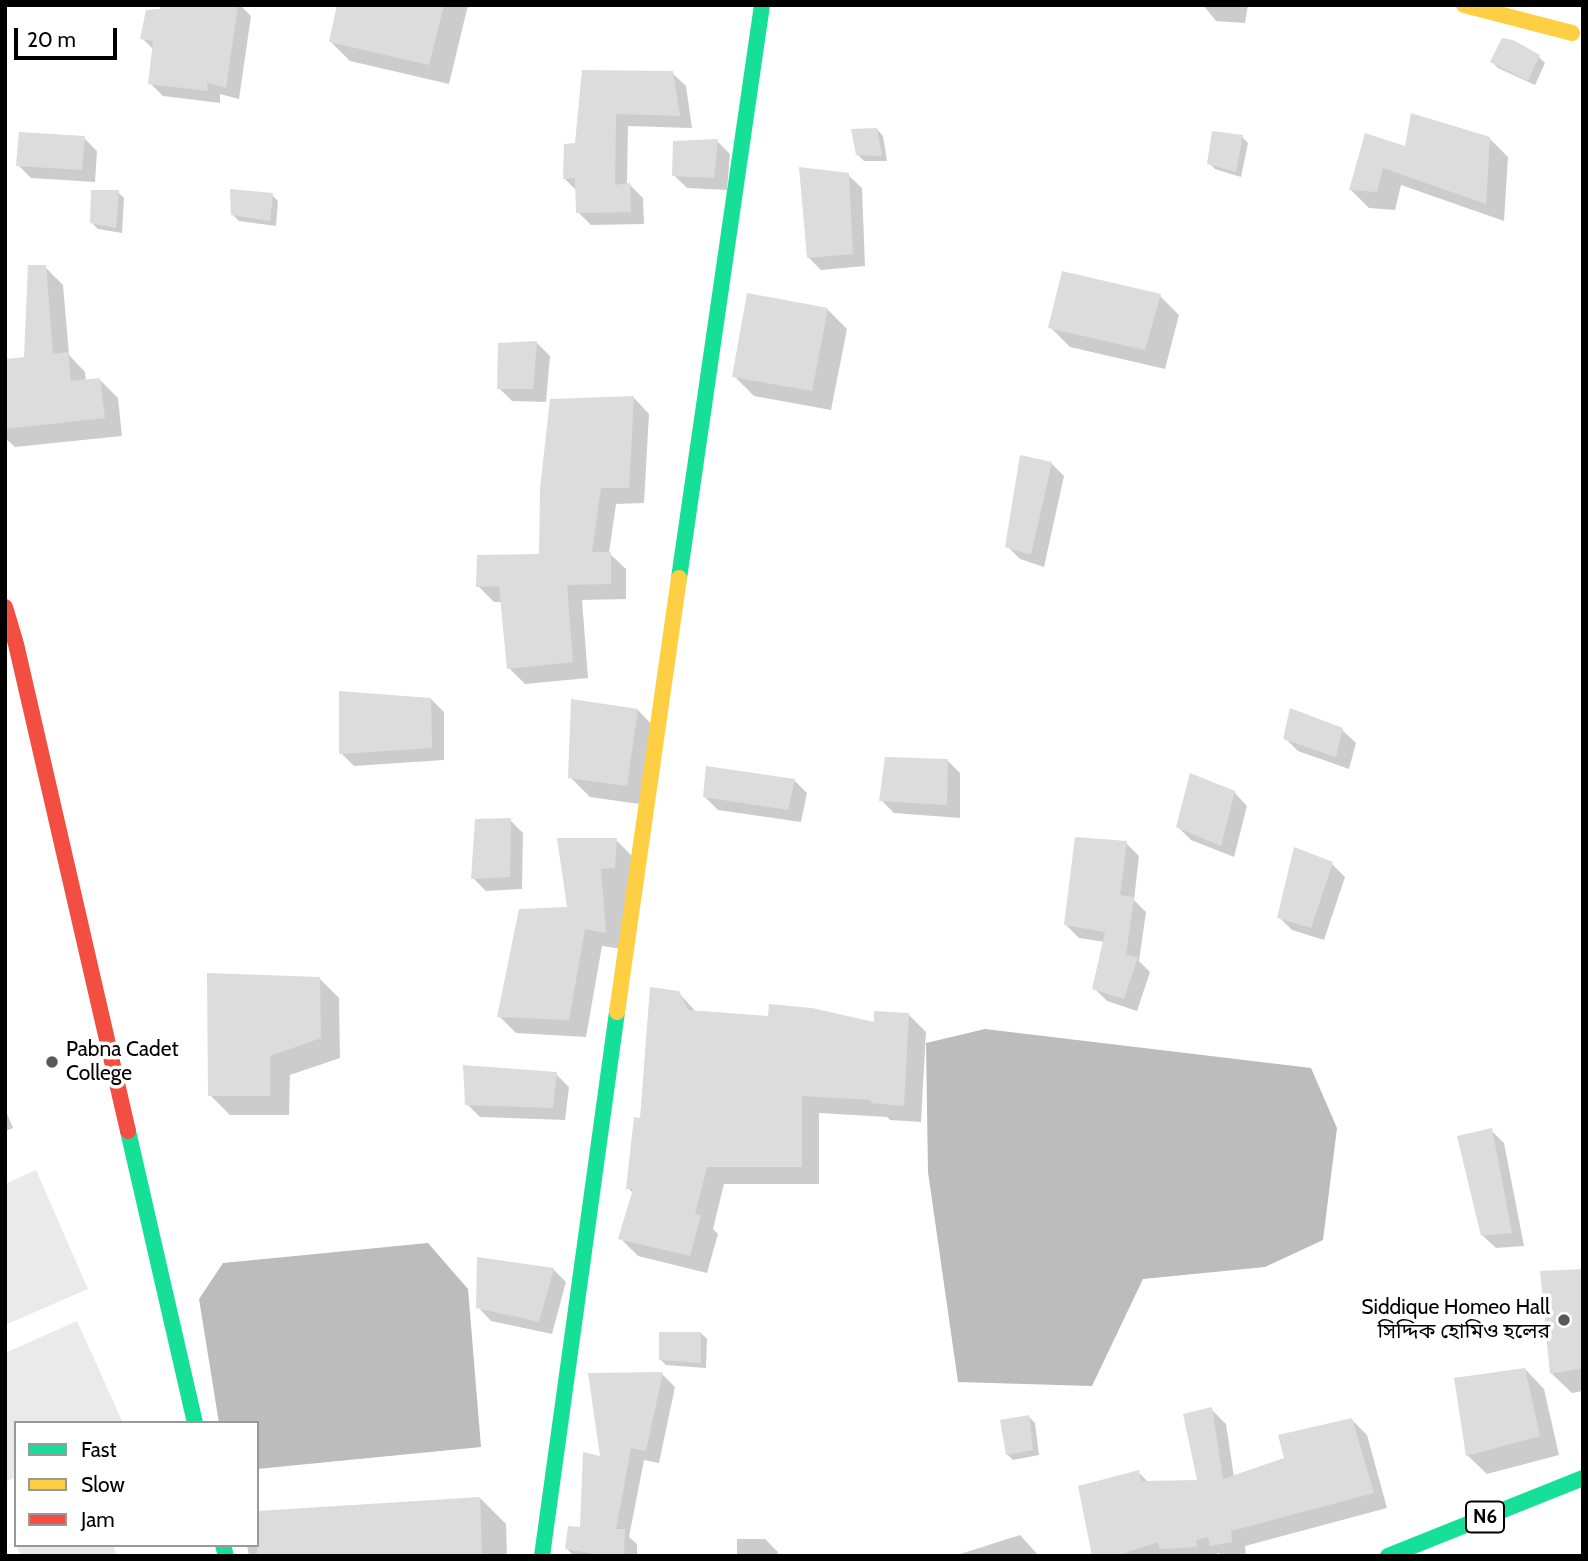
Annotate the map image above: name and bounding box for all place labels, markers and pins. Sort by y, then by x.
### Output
place label: Pabna Cadet College [66,1037,178,1087]
marker: Pabna Cadet College [44,1054,60,1070]
place label: Siddique Homeo Hall সিদ্দিক হোমিও হলের [1361,1295,1550,1345]
marker: Siddique Homeo Hall সিদ্দিক হোমিও হলের [1556,1312,1572,1328]

